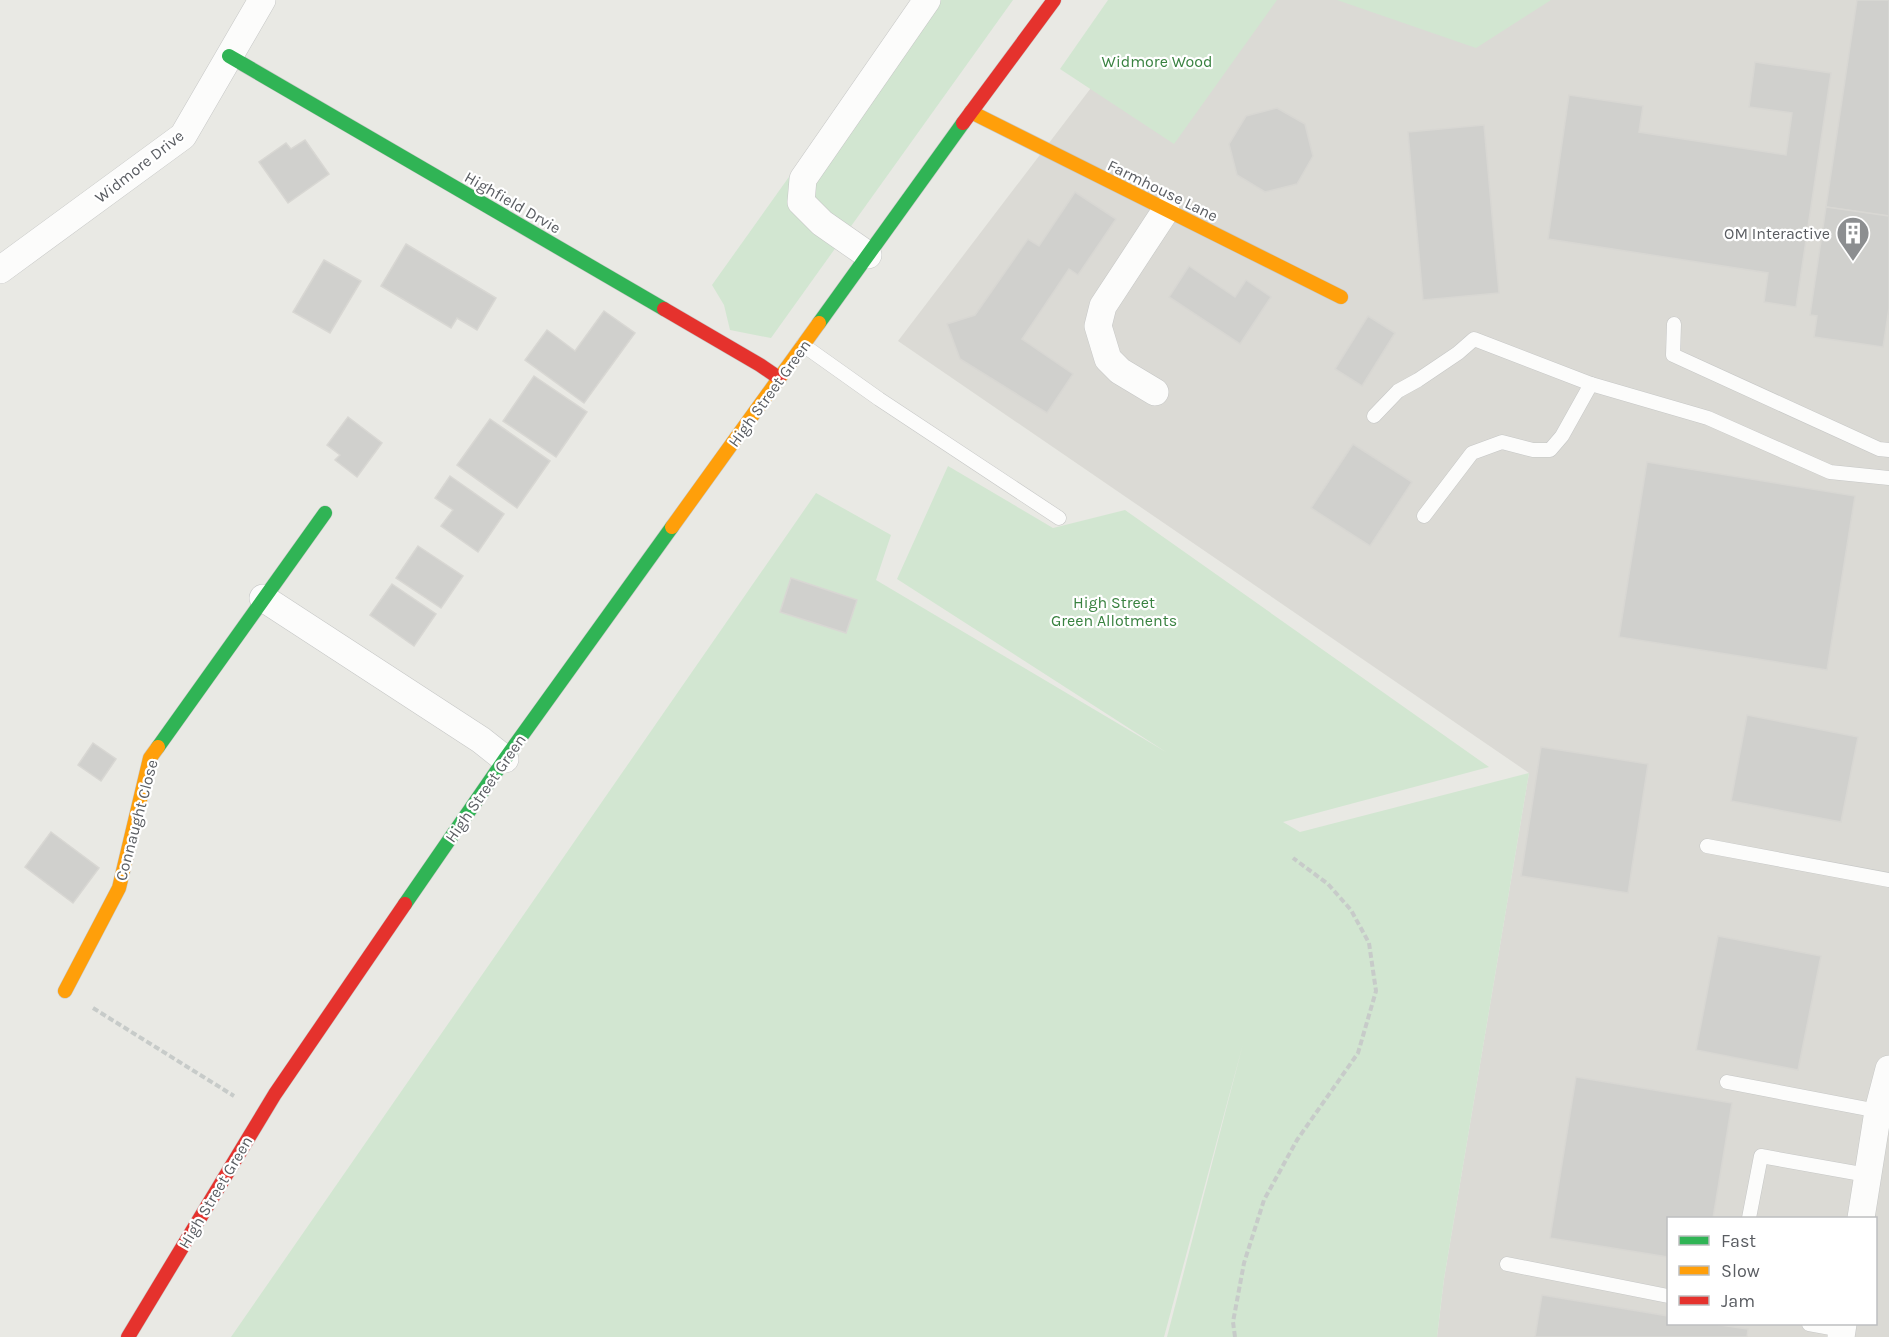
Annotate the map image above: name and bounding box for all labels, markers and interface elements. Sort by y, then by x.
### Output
park label: Widmore Wood [1102,52,1212,71]
street label: Widmore Drive [91,126,187,207]
street label: Farmhouse Lane [1105,156,1221,225]
street label: Highfield Drvie [461,167,564,238]
building icon: OM Interactive [1835,215,1871,262]
place label: OM Interactive [1724,224,1830,243]
street label: High Street Green [724,336,815,451]
park label: High Street Green Allotments [1051,593,1177,630]
street label: High Street Green [441,730,530,846]
street label: Connaught Close [111,758,162,883]
street label: High Street Green [174,1133,256,1252]
legend [1667,1217,1877,1325]
text: Fast [1721,1230,1756,1252]
text: Slow [1721,1260,1760,1282]
text: Jam [1721,1290,1755,1312]

